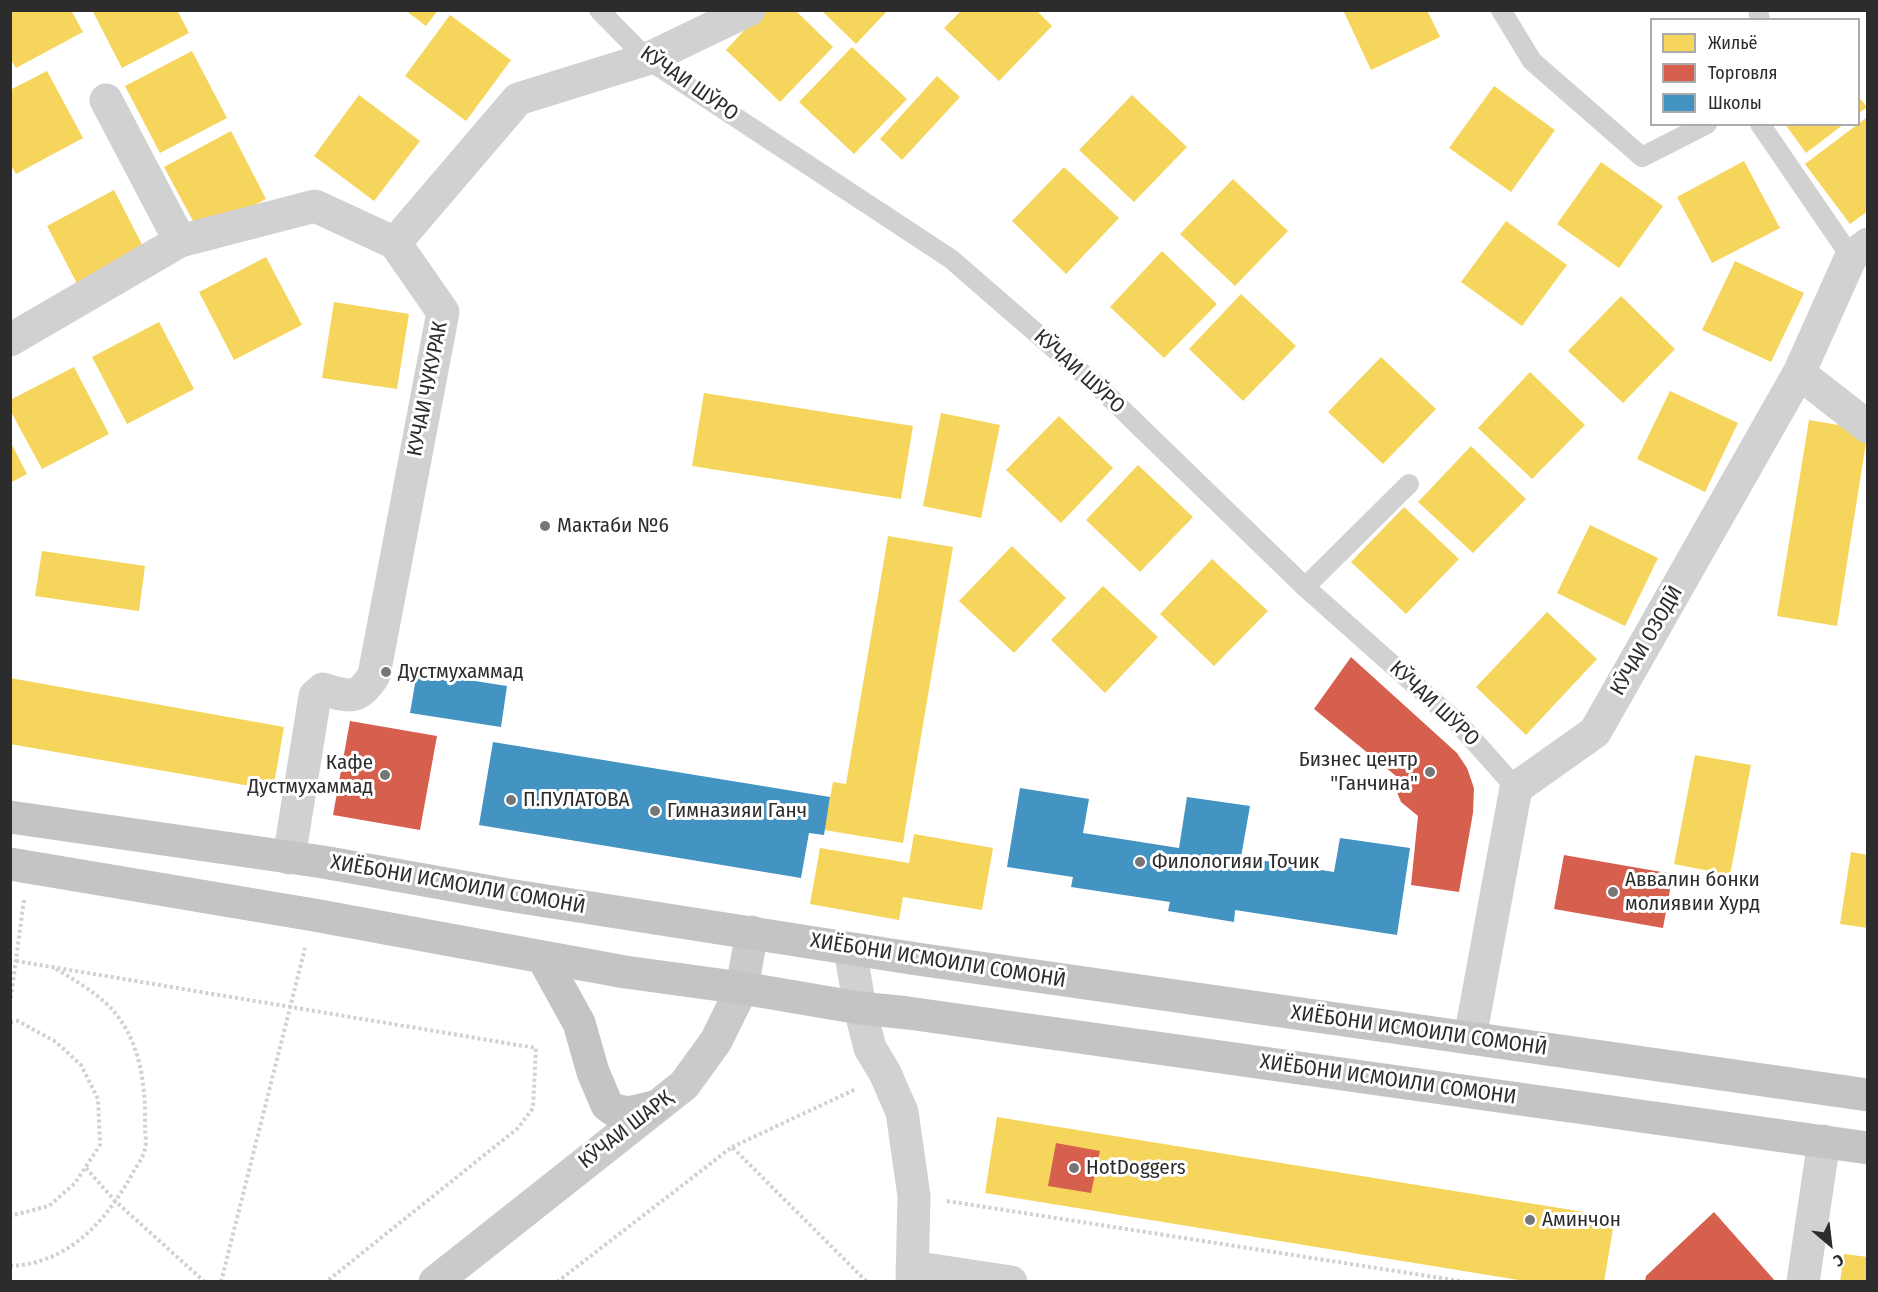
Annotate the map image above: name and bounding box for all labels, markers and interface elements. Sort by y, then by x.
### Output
legend [1650,18,1860,126]
text: Жильё [1708,32,1758,54]
street label: КЎЧАИ ШЎРО [635,41,743,127]
text: Торговля [1708,62,1777,84]
text: Школы [1708,92,1762,114]
street label: КУЧАИ ЧУКУРАК [403,319,453,459]
street label: КЎЧАИ ШЎРО [1028,325,1130,419]
place label: Мактаби №6 [557,513,669,539]
marker: Мактаби №6 [538,519,552,533]
street label: КӮЧАИ ОЗОДӢ [1606,582,1688,700]
street label: КЎЧАИ ШЎРО [1384,656,1484,752]
place label: Дустмухаммад [398,659,524,685]
marker: Дустмухаммад [379,665,393,679]
place label: Бизнес центр "Ганчина" [1299,747,1418,797]
place label: Кафе Дустмухаммад [247,750,373,800]
marker: Бизнес центр "Ганчина" [1423,765,1437,779]
marker: Кафе Дустмухаммад [378,768,392,782]
place label: П.ПУЛАТОВА [523,787,629,813]
marker: П.ПУЛАТОВА [504,793,518,807]
place label: Гимназияи Ганч [667,798,807,824]
marker: Гимназияи Ганч [648,804,662,818]
place label: Филологияи Точик [1152,849,1319,875]
street label: ХИЁБОНИ ИСМОИЛИ СОМОНӢ [329,850,587,920]
marker: Филологияи Точик [1133,855,1147,869]
place label: Аввалин бонки молиявии Хурд [1625,867,1760,917]
marker: Аввалин бонки молиявии Хурд [1606,885,1620,899]
street label: ХИЁБОНИ ИСМОИЛИ СОМОНӢ [809,928,1067,994]
street label: ХИЁБОНИ ИСМОИЛИ СОМОНӢ [1289,1001,1549,1061]
street label: ХИЁБОНИ ИСМОИЛИ СОМОНИ [1258,1050,1518,1110]
street label: КӮЧАИ ШАРҚ [574,1085,678,1175]
place label: HotDoggers [1086,1155,1186,1181]
marker: HotDoggers [1067,1161,1081,1175]
place label: Аминчон [1542,1207,1621,1233]
marker: Аминчон [1523,1213,1537,1227]
north arrow [1800,1214,1860,1274]
text: С [1831,1250,1847,1271]

